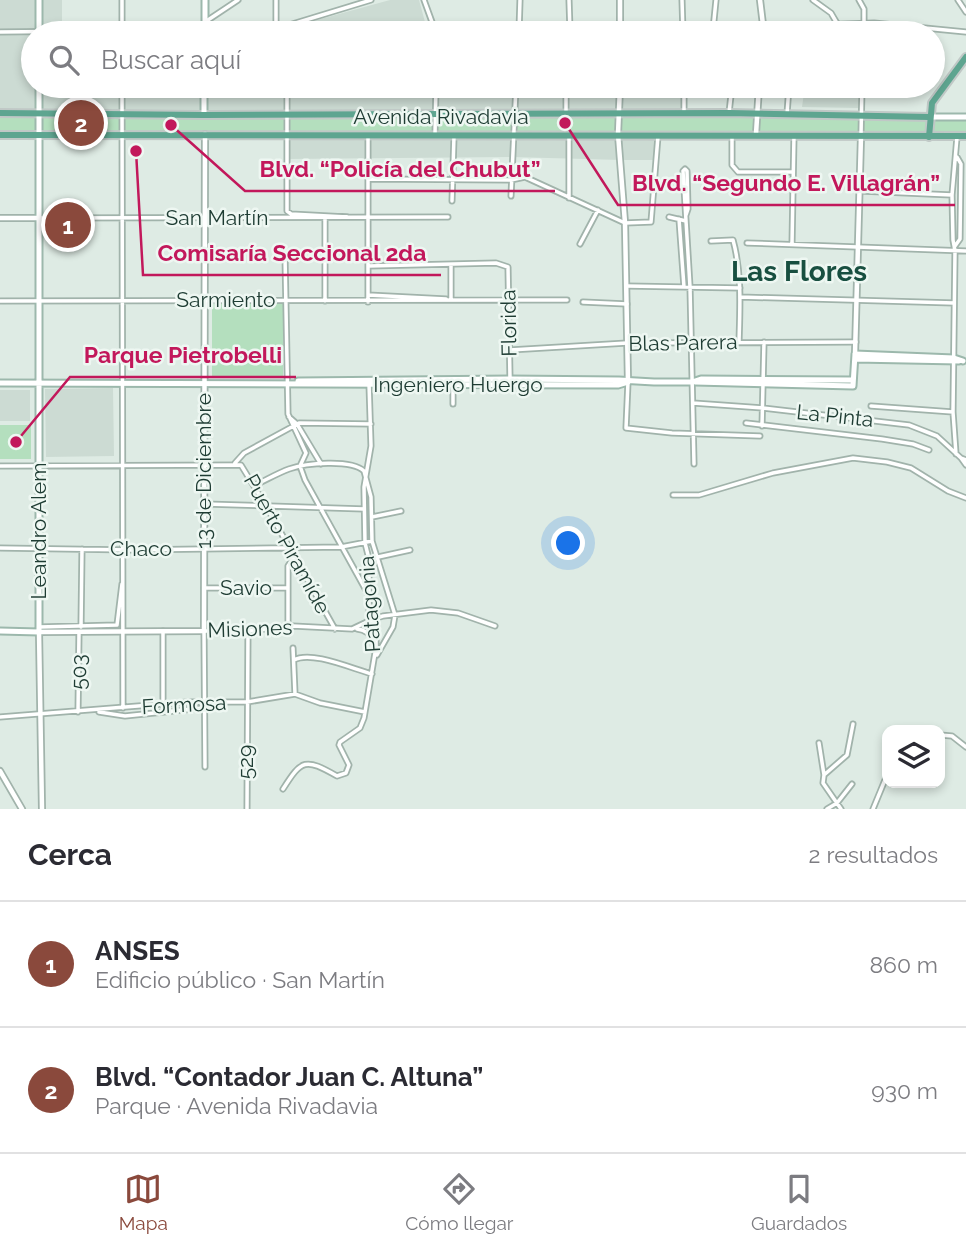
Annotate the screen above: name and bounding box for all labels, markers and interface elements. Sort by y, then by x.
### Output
search box [21,21,945,98]
icon: search [45,41,83,79]
text: Buscar aquí [101,45,241,75]
pin: 2 [58,97,104,149]
street label: Avenida Rivadavia [353,104,529,129]
callout: Blvd. “Policía del Chubut” [245,147,555,191]
text: Blvd. “Policía del Chubut” [260,155,540,182]
callout: Blvd. “Segundo E. Villagrán” [618,161,955,205]
text: Blvd. “Segundo E. Villagrán” [632,169,940,196]
pin: 1 [45,199,91,251]
street label: San Martín [166,205,268,230]
callout: Comisaría Seccional 2da [143,231,441,275]
text: Comisaría Seccional 2da [158,239,426,266]
district label: Las Flores [731,255,867,288]
street label: Sarmiento [176,287,276,312]
street label: Florida [495,289,522,357]
street label: Blas Parera [628,329,738,356]
callout: Parque Pietrobelli [70,333,296,377]
text: Parque Pietrobelli [84,341,282,368]
street label: Ingeniero Huergo [373,372,543,397]
street label: 13 de Diciembre [191,393,216,549]
street label: La Pinta [795,399,875,432]
street label: Leandro Alem [26,463,51,599]
street label: Puerto Piramíde [239,470,336,618]
your location [551,526,585,560]
street label: Chaco [110,536,172,561]
street label: Patagonia [354,555,385,653]
street label: Savio [220,575,272,600]
street label: Misiones [207,615,293,642]
street label: 503 [66,654,91,690]
street label: Formosa [141,690,227,719]
map controls [882,725,945,788]
button: layers [882,725,945,788]
street label: 529 [233,745,258,779]
text: Cerca [28,837,112,872]
text: 2 resultados [809,841,938,868]
text: ANSES [95,936,180,966]
text: 1 [45,951,57,978]
text: 860 m [869,951,938,978]
text: Edificio público · San Martín [95,966,385,993]
text: Blvd. “Contador Juan C. Altuna” [95,1062,483,1092]
text: 2 [45,1077,57,1104]
text: 930 m [871,1077,938,1104]
text: Parque · Avenida Rivadavia [95,1092,378,1119]
tab: Mapa [119,1170,168,1234]
tab: Cómo llegar [405,1170,514,1234]
tab: Guardados [751,1170,847,1234]

